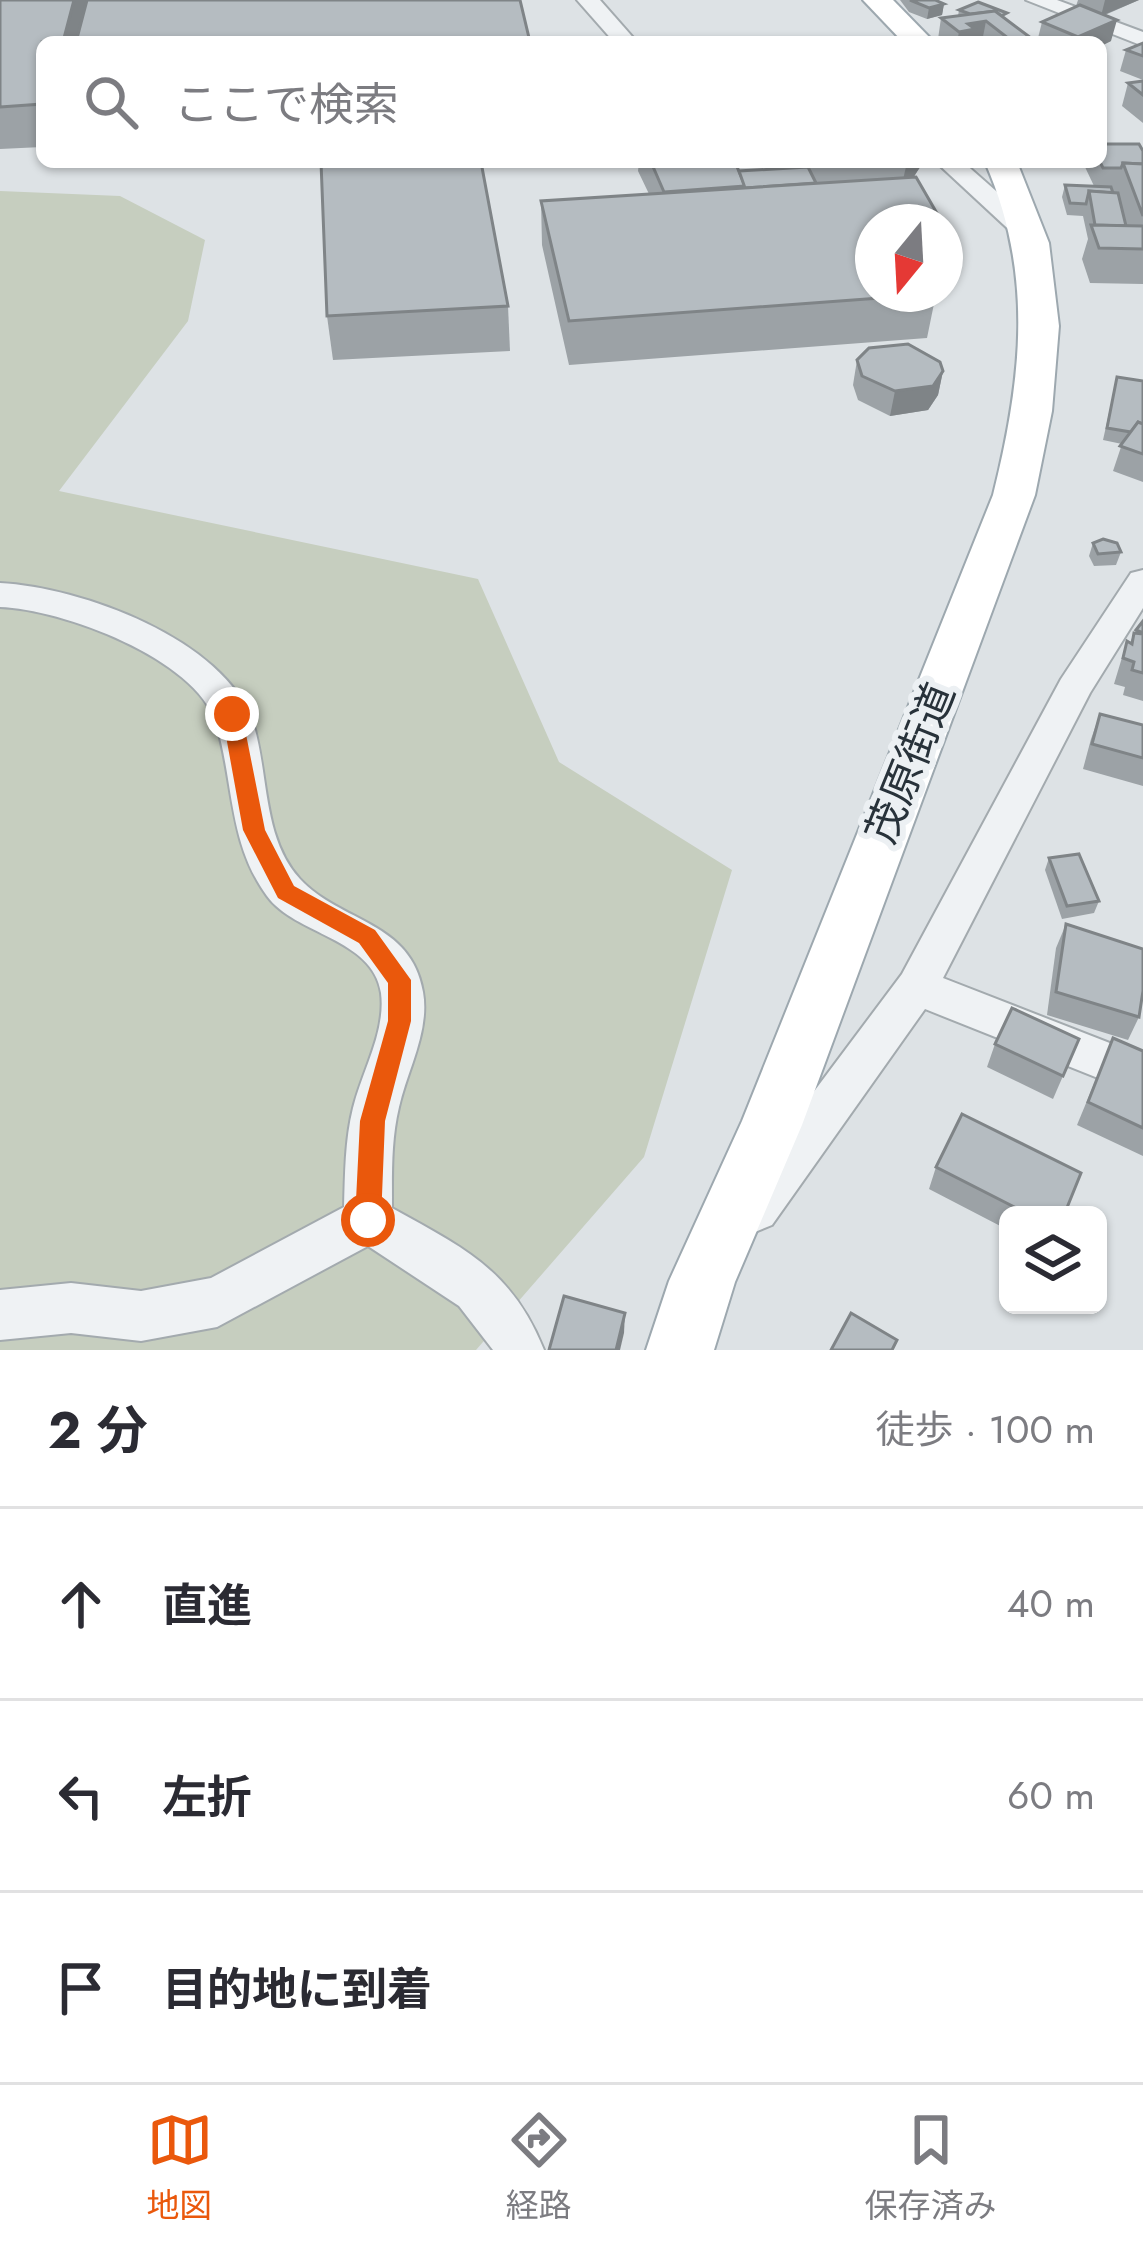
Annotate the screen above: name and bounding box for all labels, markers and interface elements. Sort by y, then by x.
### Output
search box [36,36,1107,168]
icon: search [78,69,144,135]
text: ここで検索 [174,72,399,137]
north arrow [855,204,963,312]
street label: 茂原街道 [850,674,970,852]
route end [205,687,259,741]
route start [341,1193,395,1247]
map controls [999,1206,1107,1314]
button: layers [999,1206,1107,1314]
text: 2 分 [48,1393,148,1467]
text: 徒歩 · 100 m [875,1401,1095,1458]
icon: ahead [48,1571,114,1637]
text: 直進 [162,1573,252,1638]
text: 40 m [1007,1575,1095,1632]
icon: left [48,1763,114,1829]
text: 左折 [162,1765,252,1830]
text: 60 m [1007,1767,1095,1824]
icon: arrive [48,1955,114,2021]
text: 目的地に到着 [162,1957,432,2022]
tab: 地図 [147,2107,213,2229]
tab: 経路 [506,2107,572,2229]
tab: 保存済み [865,2107,997,2229]

